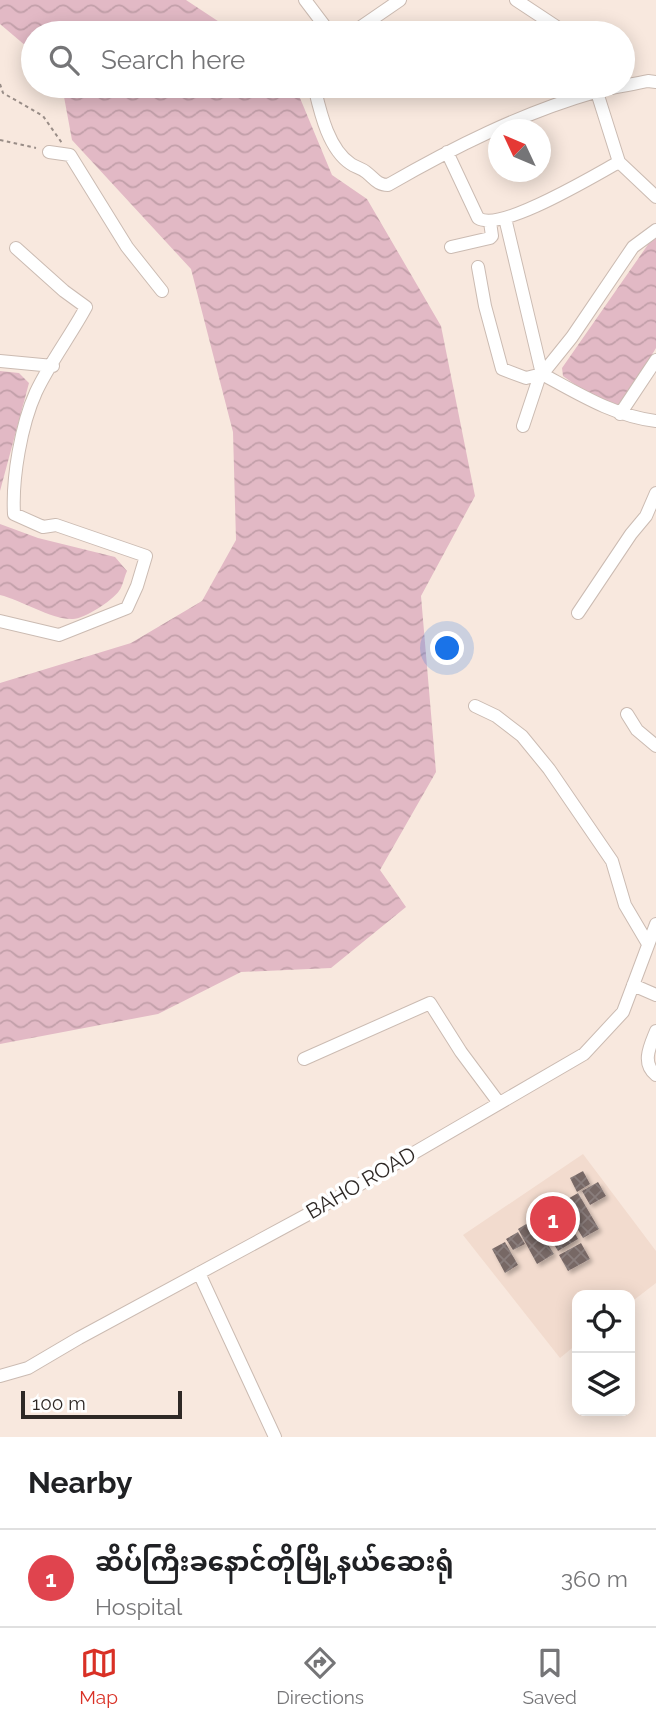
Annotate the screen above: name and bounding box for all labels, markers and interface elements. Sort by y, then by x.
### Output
search box [21,21,635,98]
icon: search [45,41,83,79]
text: Search here [101,45,245,75]
north arrow [488,119,551,182]
your location [430,631,464,665]
street label: BAHO ROAD [301,1141,420,1224]
pin: 1 [530,1193,576,1245]
map controls [572,1290,635,1416]
button: locate [572,1290,635,1353]
button: layers [572,1353,635,1416]
scale bar [21,1388,182,1420]
text: 100 m [32,1392,86,1414]
text: Nearby [28,1465,132,1500]
text: ဆိပ်ကြီးခနောင်တိုမြို့နယ်ဆေးရုံ [95,1547,454,1577]
text: 1 [45,1565,57,1592]
text: 360 m [561,1565,628,1592]
text: Hospital [95,1593,182,1620]
tab: Map [79,1644,118,1708]
tab: Directions [276,1644,364,1708]
tab: Saved [522,1644,577,1708]

